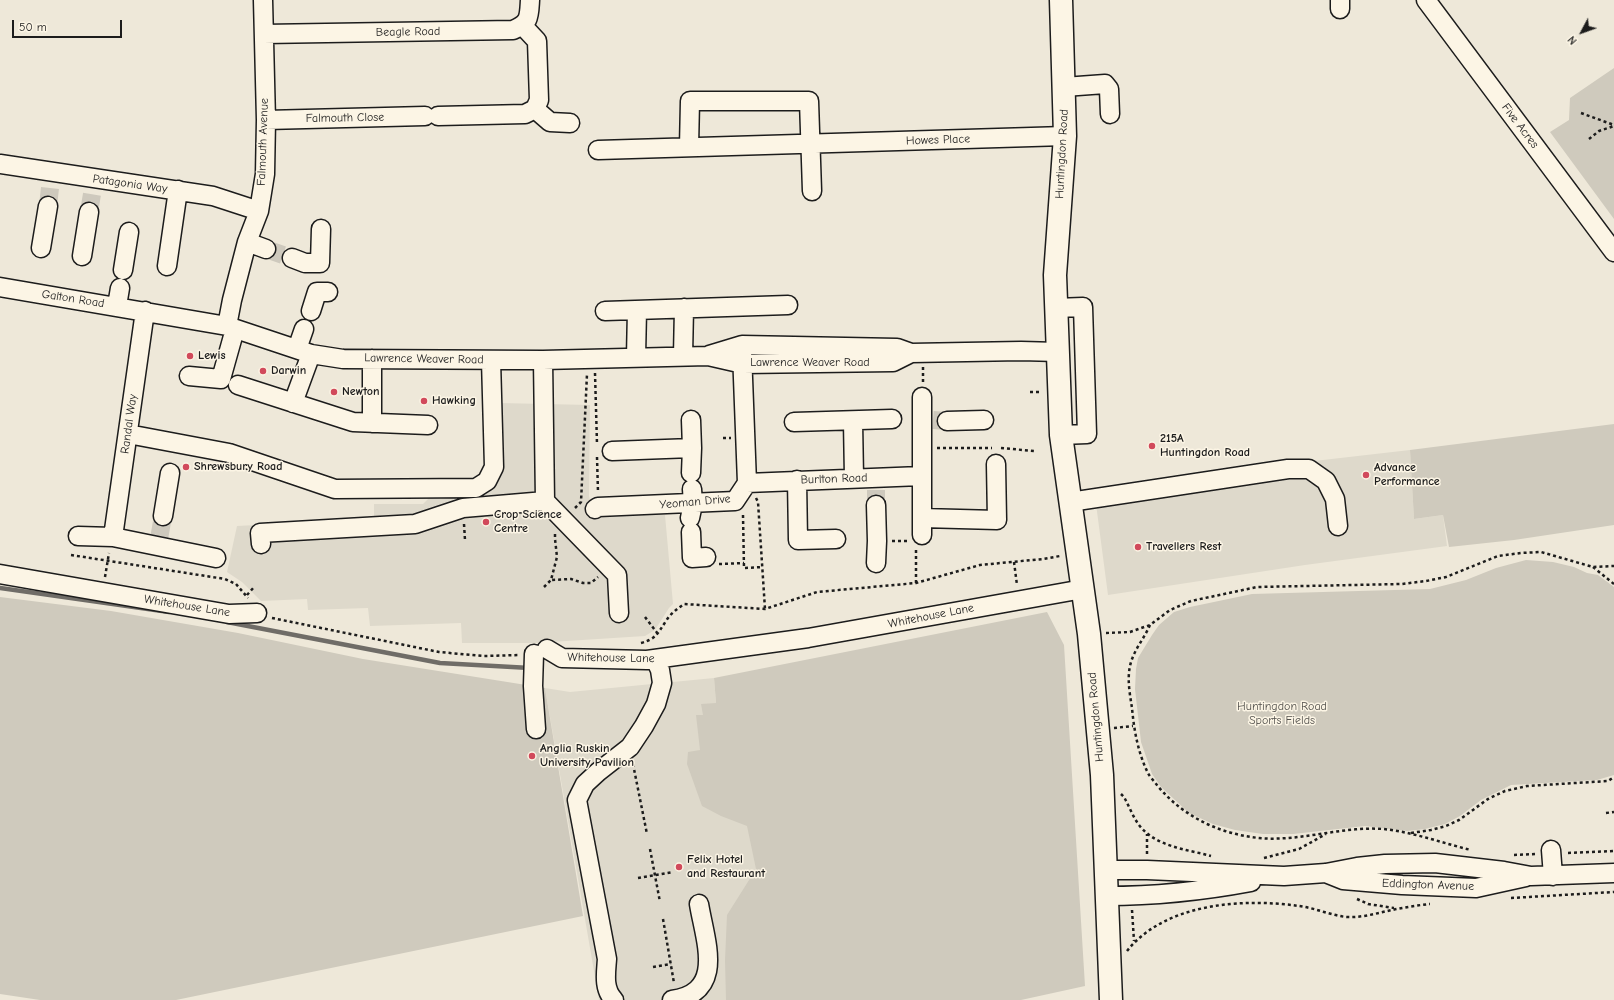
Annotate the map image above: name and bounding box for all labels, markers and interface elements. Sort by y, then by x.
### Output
scale bar [14,12,124,38]
north arrow [1562,12,1602,52]
text: 50 m [19,20,47,34]
street label: Beagle Road [376,24,440,40]
text: N [1565,33,1580,47]
street label: Falmouth Avenue [254,98,272,186]
street label: Five Acres [1498,101,1542,151]
street label: Huntingdon Road [1052,109,1072,199]
street label: Falmouth Close [306,110,384,126]
street label: Howes Place [906,132,970,148]
street label: Patagonia Way [92,172,168,196]
street label: Galton Road [41,287,105,311]
place label: Lewis [198,349,226,363]
marker: Lewis [185,351,195,361]
street label: Lawrence Weaver Road [364,351,484,367]
street label: Lawrence Weaver Road [750,356,870,370]
place label: Darwin [271,364,306,378]
marker: Darwin [258,366,268,376]
place label: Newton [342,385,380,399]
marker: Newton [329,387,339,397]
street label: Randal Way [118,393,140,455]
place label: Hawking [432,394,476,408]
marker: Hawking [419,396,429,406]
place label: 215A Huntingdon Road [1160,432,1250,460]
marker: 215A Huntingdon Road [1147,441,1157,451]
place label: Shrewsbury Road [194,460,282,474]
place label: Advance Performance [1374,461,1440,489]
marker: Shrewsbury Road [181,462,191,472]
marker: Advance Performance [1361,470,1371,480]
street label: Burlton Road [800,471,868,487]
street label: Yeoman Drive [659,492,731,512]
place label: Crop Science Centre [494,508,562,536]
marker: Crop Science Centre [481,517,491,527]
place label: Travellers Rest [1146,540,1221,554]
marker: Travellers Rest [1133,542,1143,552]
street label: Whitehouse Lane [143,592,231,620]
street label: Whitehouse Lane [887,601,975,631]
street label: Whitehouse Lane [567,650,655,666]
street label: Huntingdon Road [1085,672,1107,762]
park label: Huntingdon Road Sports Fields [1237,700,1327,728]
place label: Anglia Ruskin University Pavilion [540,742,634,770]
marker: Anglia Ruskin University Pavilion [527,751,537,761]
place label: Felix Hotel and Restaurant [687,853,765,881]
marker: Felix Hotel and Restaurant [674,862,684,872]
street label: Eddington Avenue [1382,876,1474,894]

